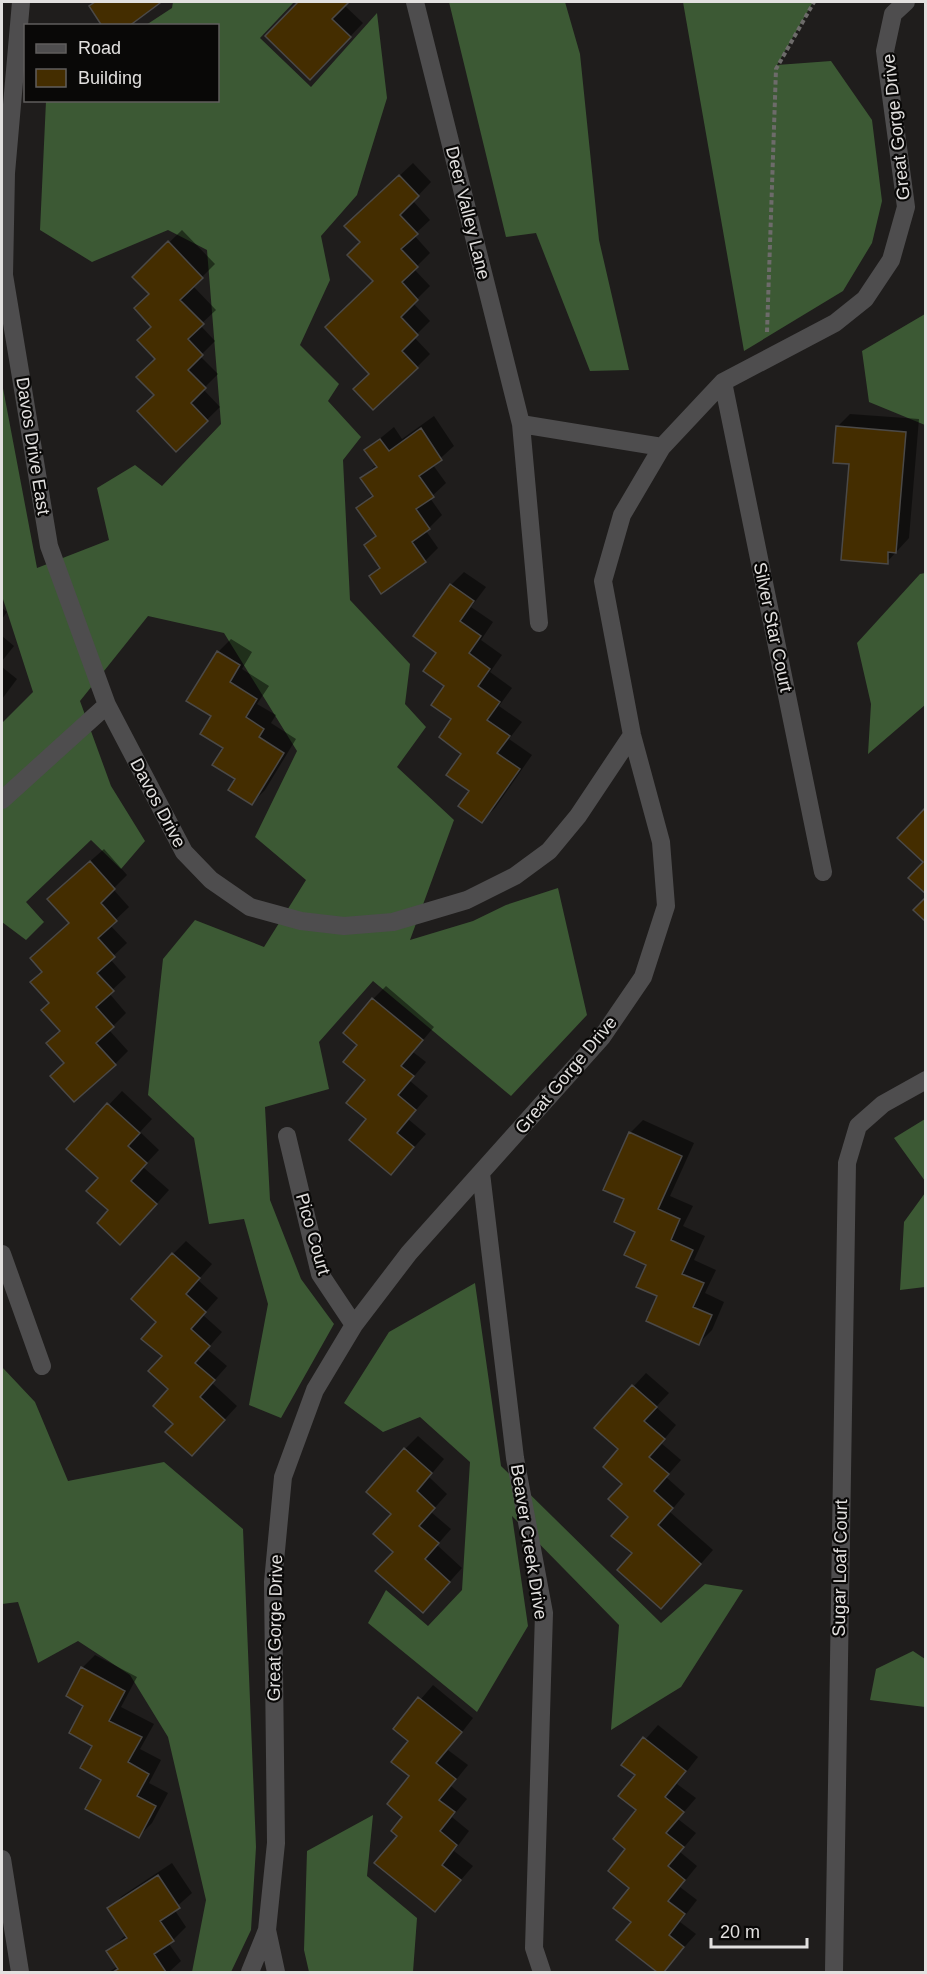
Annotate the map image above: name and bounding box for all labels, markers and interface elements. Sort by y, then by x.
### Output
legend [24,24,219,102]
text: Road [78,38,121,58]
street label: Great Gorge Drive [878,53,914,201]
text: Building [78,68,142,88]
street label: Deer Valley Lane [442,144,494,282]
street label: Davos Drive East [12,376,54,516]
street label: Silver Star Court [749,560,797,694]
street label: Davos Drive [126,755,190,851]
street label: Great Gorge Drive [511,1012,621,1138]
street label: Pico Court [292,1191,334,1277]
street label: Beaver Creek Drive [507,1463,551,1621]
street label: Sugar Loaf Court [829,1499,851,1637]
street label: Great Gorge Drive [264,1554,286,1702]
scale bar [711,1911,807,1949]
text: 20 m [720,1922,760,1942]

